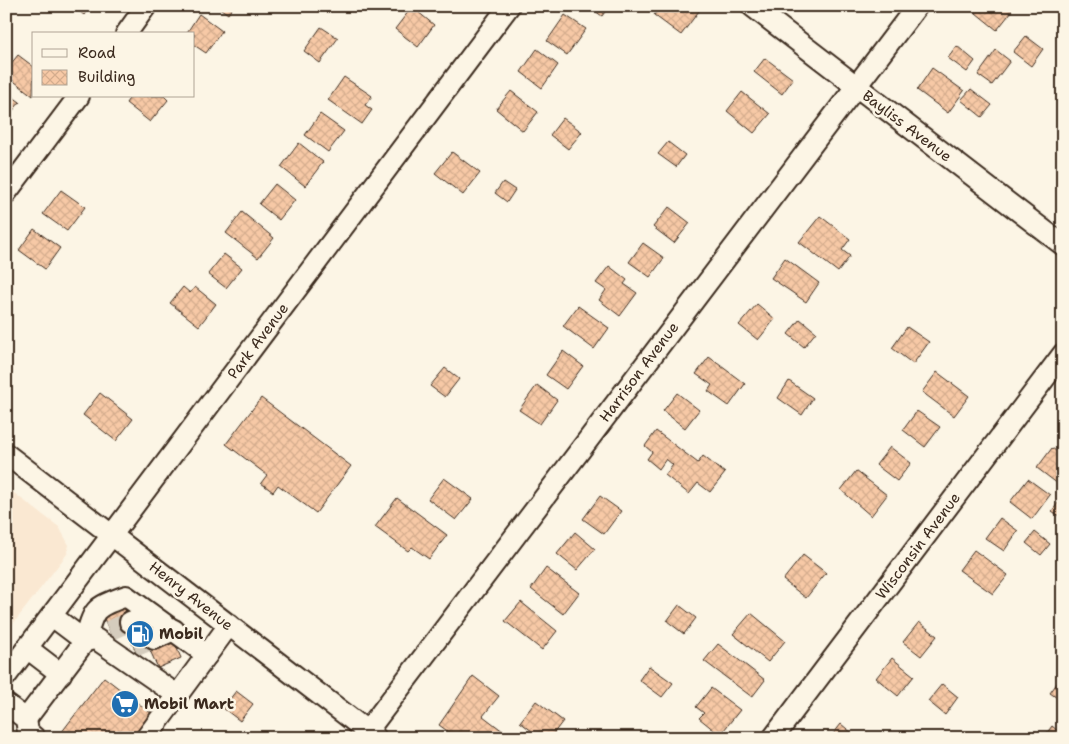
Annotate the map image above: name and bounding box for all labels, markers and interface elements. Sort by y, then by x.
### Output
legend [32,32,195,98]
text: Road [78,43,116,63]
text: Building [78,67,135,87]
street label: Bayliss Avenue [858,86,956,166]
street label: Park Avenue [223,299,293,383]
street label: Harrison Avenue [595,318,683,426]
street label: Wisconsin Avenue [871,488,965,604]
street label: Henry Avenue [145,557,237,635]
fuel station icon: Mobil [125,619,155,649]
place label: Mobil [159,624,203,644]
supermarket icon: Mobil Mart [110,689,140,719]
place label: Mobil Mart [144,694,234,714]

